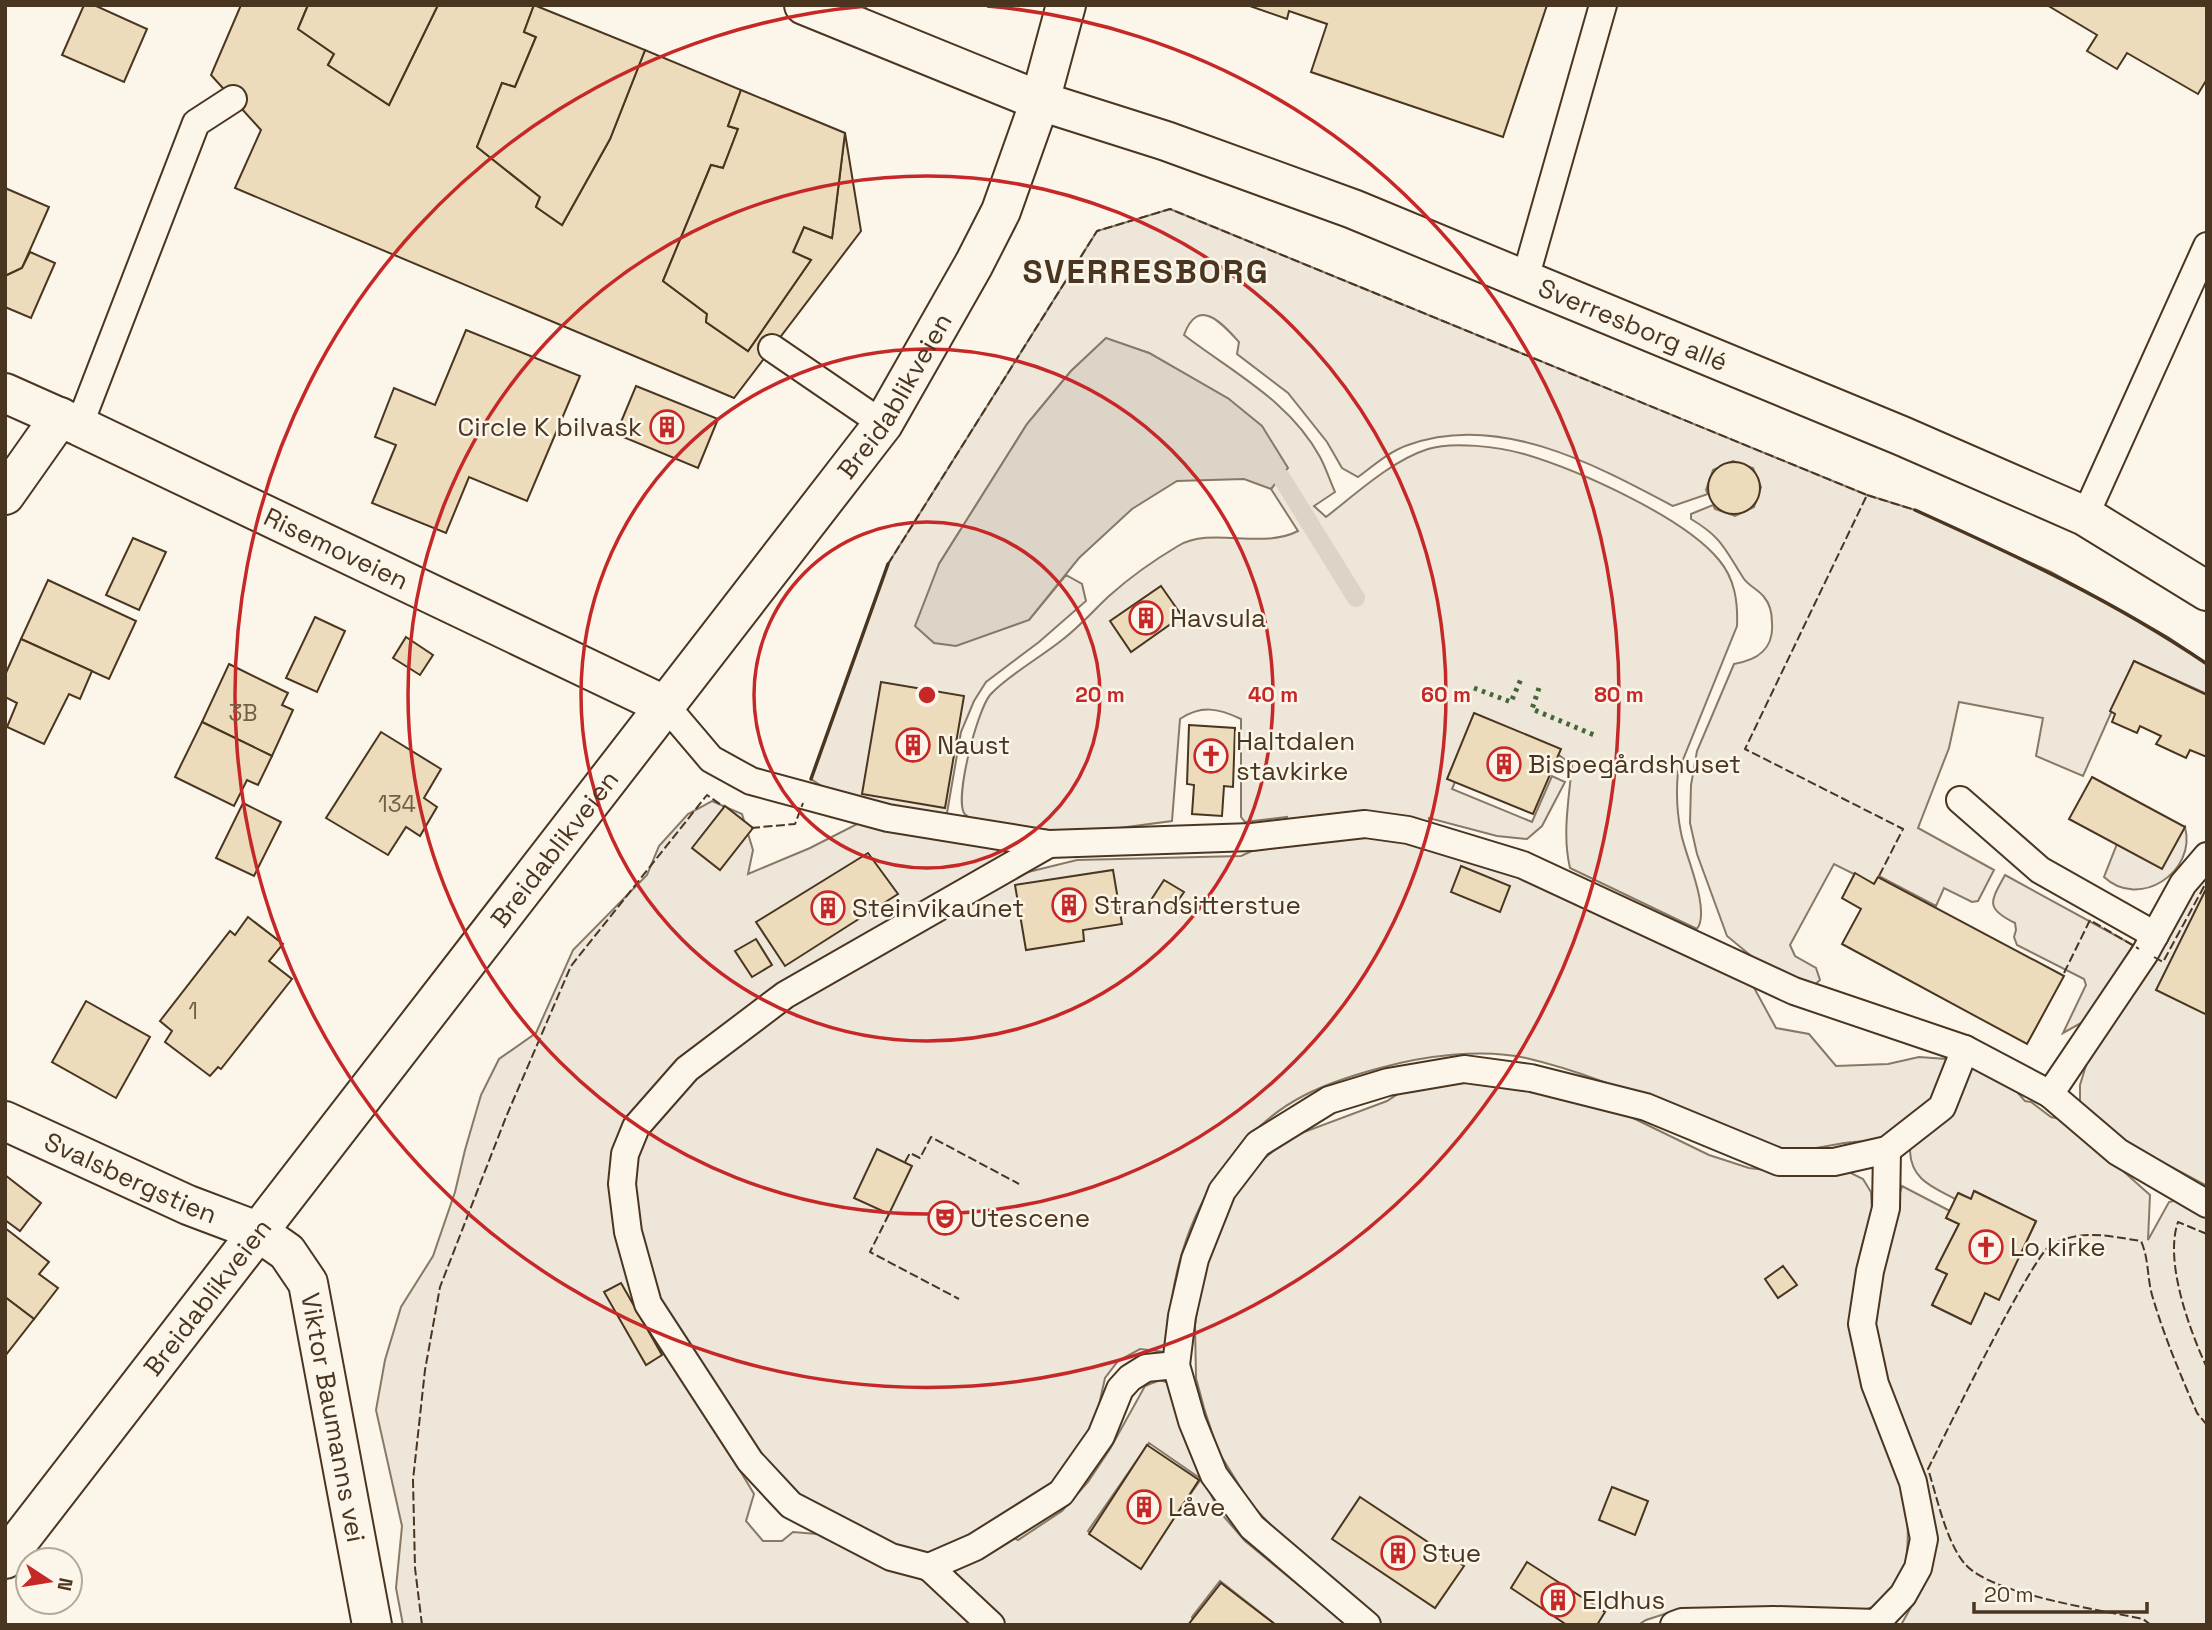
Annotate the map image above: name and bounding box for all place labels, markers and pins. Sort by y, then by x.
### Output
building icon: Circle K bilvask [648,408,686,446]
place label: Circle K bilvask [457,410,642,444]
building icon: Havsula [1127,599,1165,637]
place label: Havsula [1170,601,1266,635]
centre of rings [915,683,939,707]
place label: Haltdalen stavkirke [1236,724,1355,788]
building icon: Naust [894,726,932,764]
place label: Naust [937,728,1010,762]
church icon: Haltdalen stavkirke [1192,737,1230,775]
building icon: Bispegårdshuset [1485,745,1523,783]
place label: Bispegårdshuset [1528,747,1741,781]
building icon: Strandsitterstue [1050,886,1088,924]
place label: Strandsitterstue [1094,888,1301,922]
building icon: Steinvikaunet [809,889,847,927]
place label: Steinvikaunet [852,891,1024,925]
theatre icon: Utescene [926,1199,964,1237]
place label: Utescene [970,1201,1090,1235]
church icon: Lo kirke [1967,1228,2005,1266]
place label: Lo kirke [2010,1230,2106,1264]
building icon: Låve [1125,1488,1163,1526]
place label: Låve [1168,1490,1225,1524]
building icon: Stue [1379,1534,1417,1572]
place label: Stue [1422,1536,1481,1570]
building icon: Eldhus [1539,1581,1577,1619]
place label: Eldhus [1582,1583,1665,1617]

